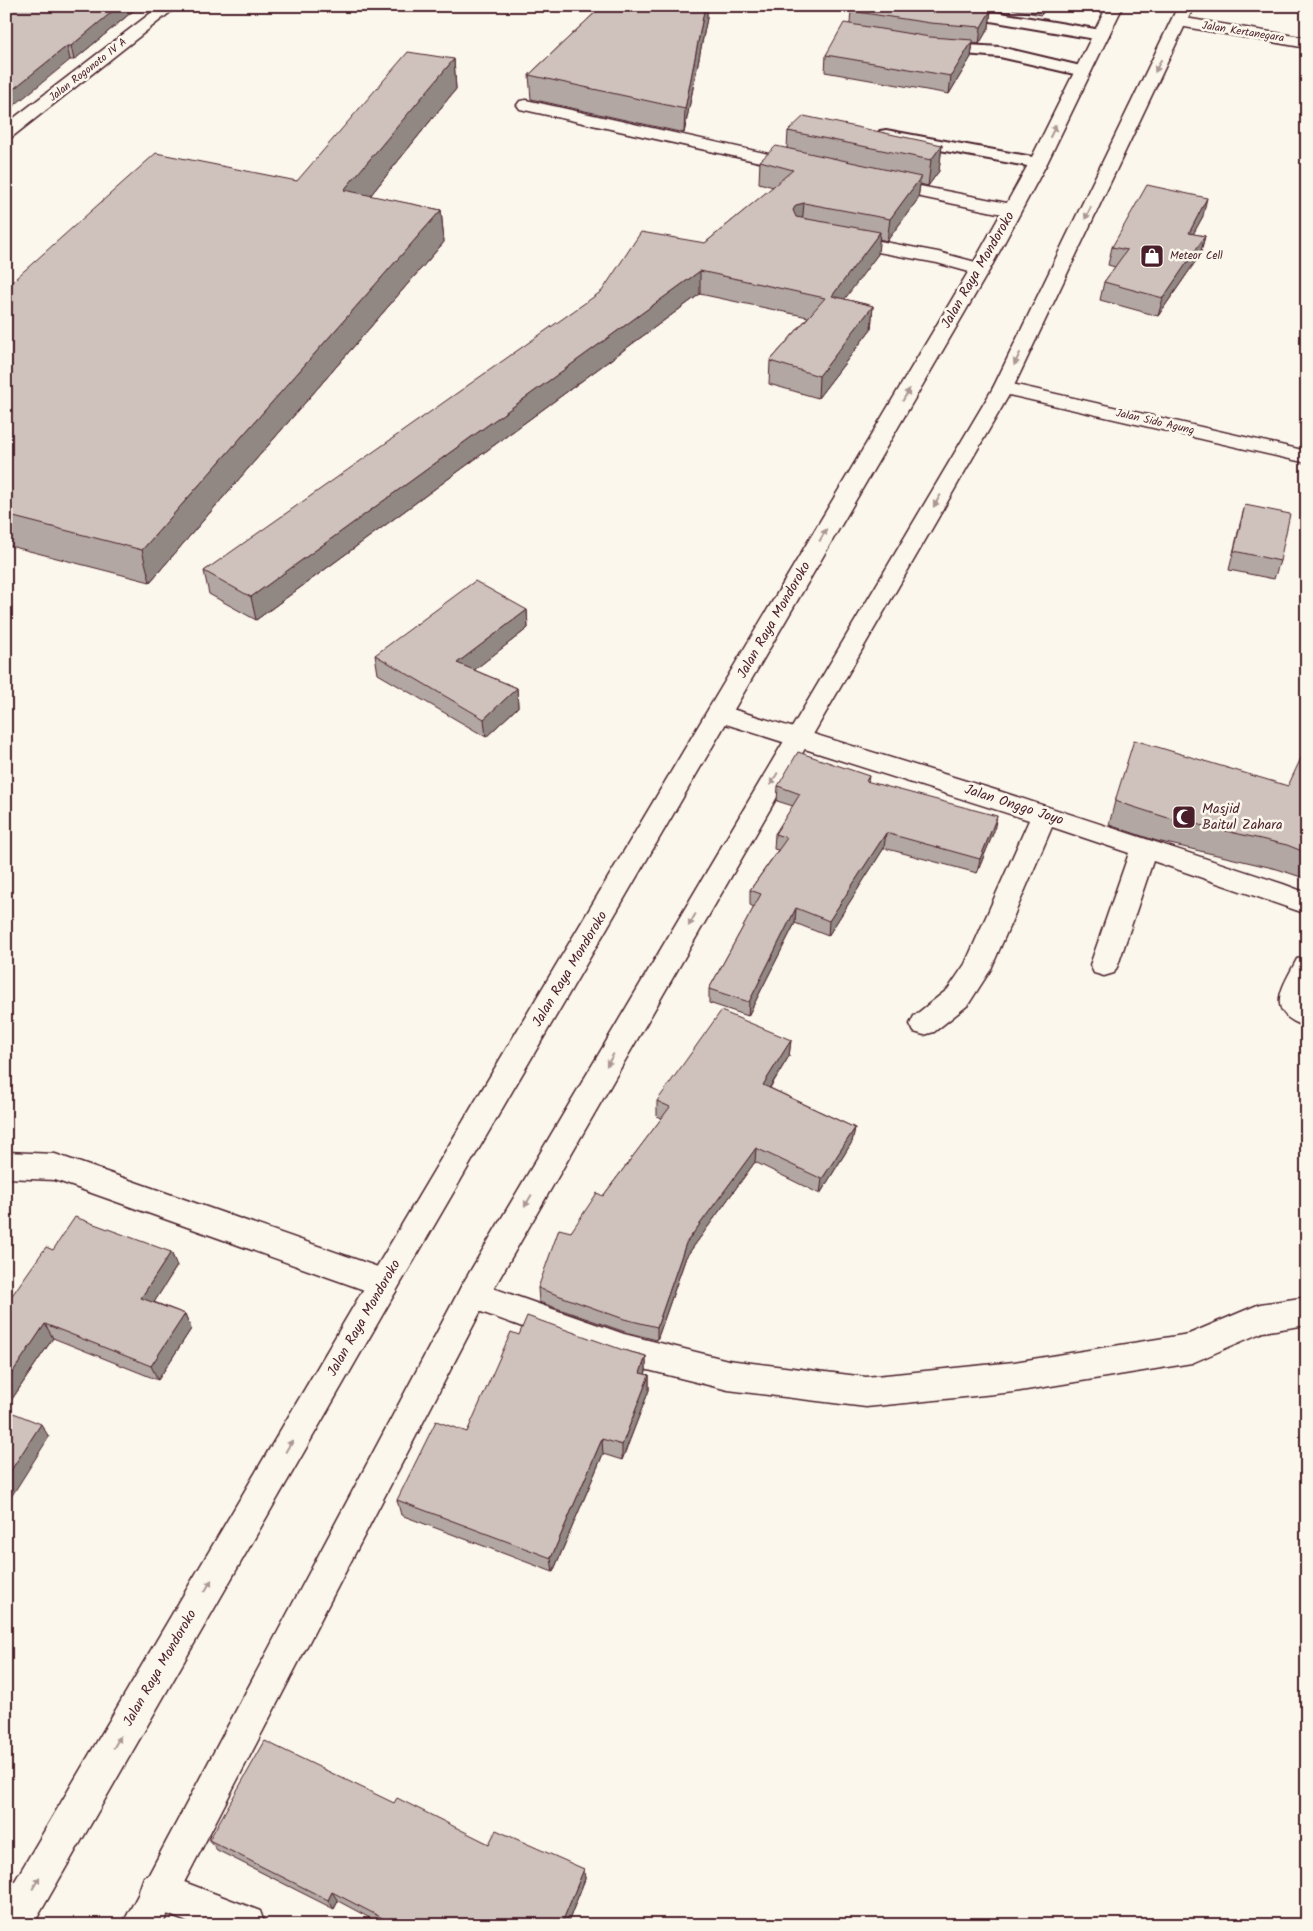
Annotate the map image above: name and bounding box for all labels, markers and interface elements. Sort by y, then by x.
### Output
street label: Jalan Kertanegara [1201,17,1285,47]
street label: Jalan Rogonoto IV A [45,34,131,106]
one-way arrow [1154,59,1162,73]
one-way arrow [1049,124,1057,138]
one-way arrow [1084,206,1092,220]
street label: Jalan Raya Mondoroko [936,207,1020,333]
shop icon: Meteor Cell [1139,243,1165,269]
place label: Meteor Cell [1170,247,1223,265]
one-way arrow [1013,352,1021,366]
one-way arrow [901,389,910,402]
street label: Jalan Sido Agung [1114,404,1196,440]
one-way arrow [933,494,942,507]
one-way arrow [819,529,828,542]
street label: Jalan Raya Mondoroko [732,557,816,683]
one-way arrow [769,773,778,786]
street label: Jalan Onggo Joyo [961,779,1067,831]
place label: Masjid Baitul Zahara [1202,798,1283,836]
mosque icon: Masjid Baitul Zahara [1171,804,1197,830]
street label: Jalan Raya Mondoroko [527,907,613,1031]
one-way arrow [688,912,696,927]
one-way arrow [606,1054,615,1067]
one-way arrow [524,1194,533,1207]
street label: Jalan Raya Mondoroko [322,1255,406,1381]
one-way arrow [285,1439,294,1453]
one-way arrow [203,1580,212,1593]
street label: Jalan Raya Mondoroko [118,1605,202,1731]
one-way arrow [113,1736,122,1749]
one-way arrow [31,1876,40,1889]

